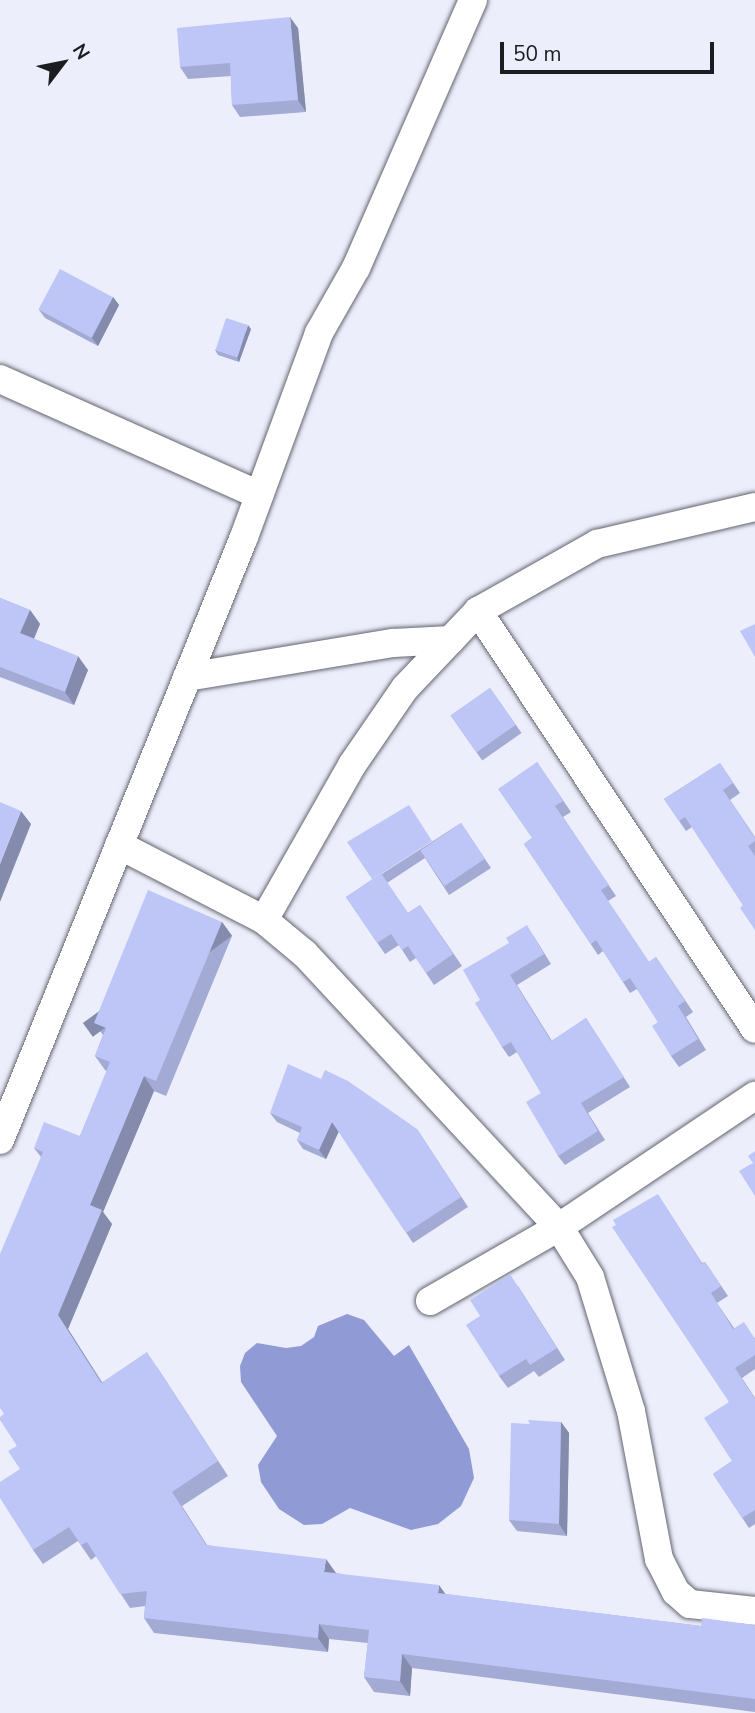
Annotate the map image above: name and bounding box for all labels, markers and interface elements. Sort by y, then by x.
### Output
north arrow [28,28,98,98]
scale bar [503,28,716,72]
text: N [66,39,96,65]
text: 50 m [513,40,562,68]

